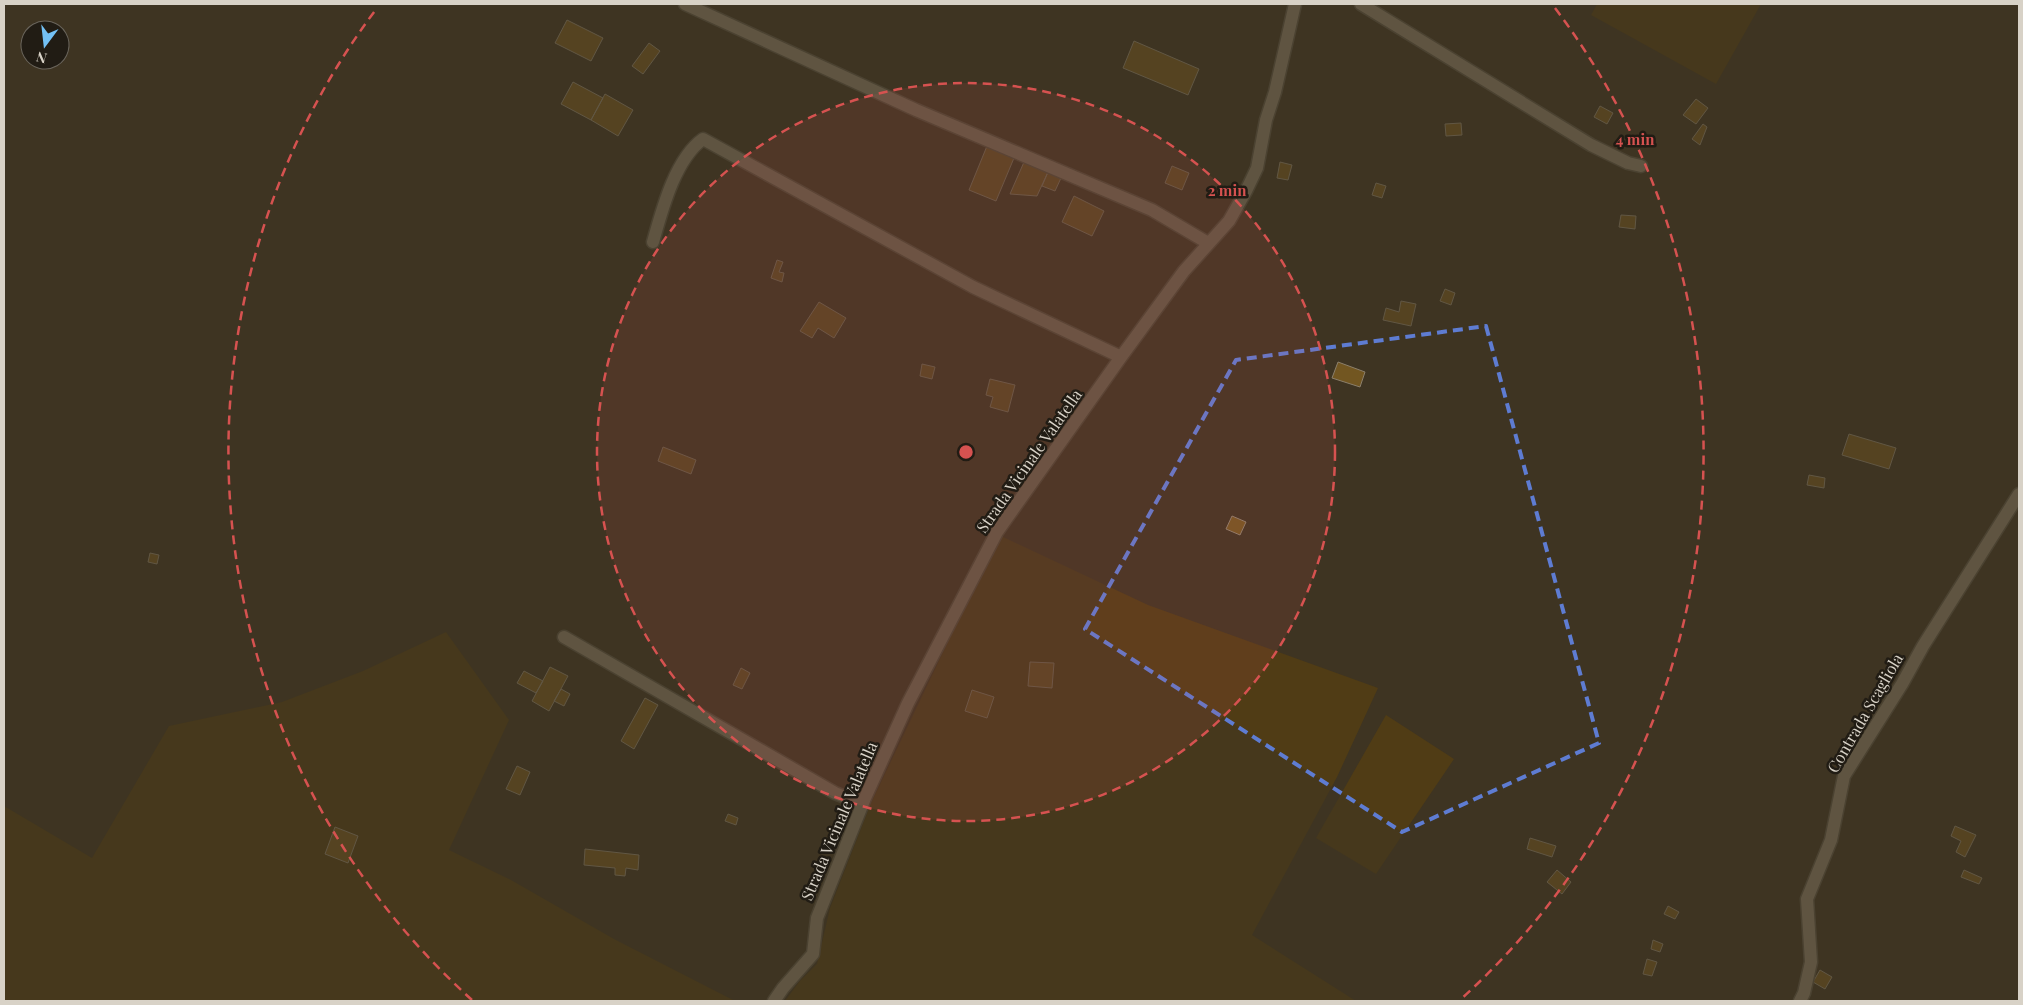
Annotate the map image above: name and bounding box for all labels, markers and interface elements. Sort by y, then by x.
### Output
north arrow [20,20,70,70]
text: N [34,48,49,69]
text: 4 min [1616,129,1655,149]
text: 2 min [1208,180,1247,200]
street label: Strada Vicinale Valatella [971,385,1086,537]
centre of rings [957,443,975,461]
street label: Contrada Scagliola [1822,649,1907,776]
street label: Strada Vicinale Valatella [796,738,882,903]

